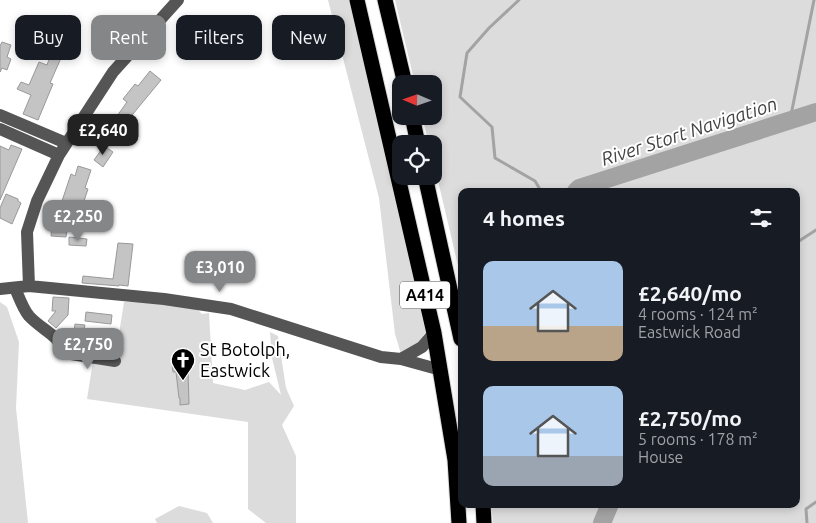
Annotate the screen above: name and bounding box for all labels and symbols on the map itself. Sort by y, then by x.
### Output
north arrow [392,75,442,125]
water label: River Stort Navigation [598,92,780,170]
pin: £2,640 [62,114,144,156]
pin: £2,250 [37,200,119,242]
pin: £3,010 [179,250,261,293]
road number: A414 [400,282,450,308]
pin: £2,750 [47,328,129,370]
place label: St Botolph, Eastwick [200,339,290,380]
church icon: St Botolph, Eastwick [170,347,196,381]

